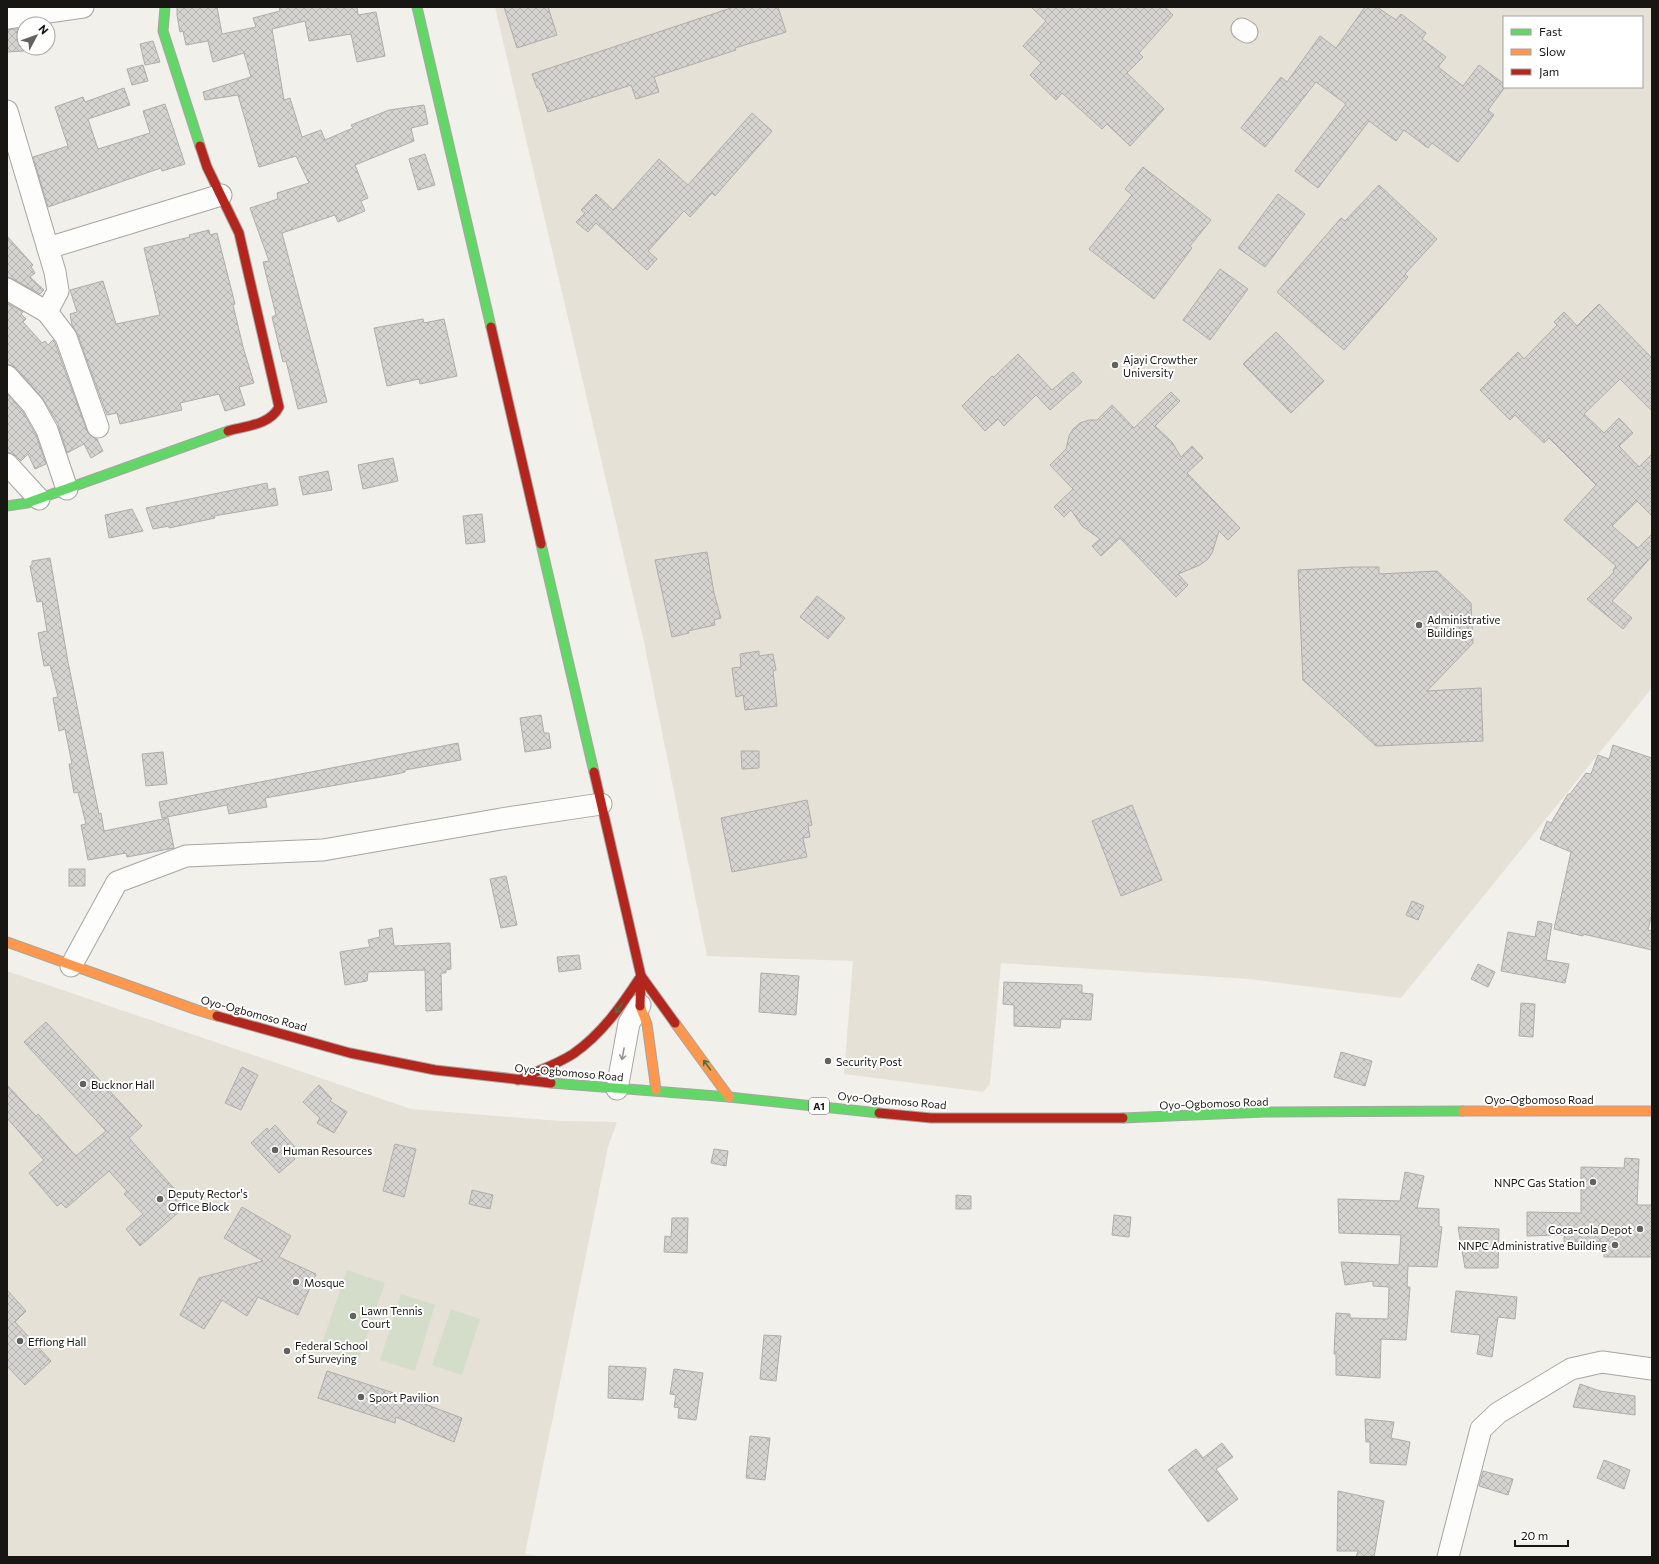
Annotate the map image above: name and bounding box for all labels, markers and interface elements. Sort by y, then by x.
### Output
north arrow [16,16,56,56]
legend [1503,16,1643,88]
text: N [36,22,52,36]
text: Fast [1539,24,1562,38]
text: Slow [1539,44,1566,58]
text: Jam [1539,64,1559,79]
place label: Ajayi Crowther University [1123,353,1198,379]
marker: Ajayi Crowther University [1110,360,1120,370]
place label: Administrative Buildings [1427,613,1501,639]
marker: Administrative Buildings [1414,620,1424,630]
street label: Oyo-Ogbomoso Road [200,993,308,1033]
one-way arrow [615,1003,623,1014]
one-way arrow [619,1047,627,1060]
place label: Security Post [836,1055,903,1068]
marker: Security Post [823,1056,833,1066]
one-way arrow [703,1060,711,1071]
street label: Oyo-Ogbomoso Road [514,1061,624,1083]
place label: Bucknor Hall [91,1078,155,1091]
marker: Bucknor Hall [78,1079,88,1089]
street label: Oyo-Ogbomoso Road [837,1089,947,1111]
street label: Oyo-Ogbomoso Road [1484,1093,1594,1106]
street label: Oyo-Ogbomoso Road [1159,1095,1269,1111]
road number: A1 [809,1098,829,1114]
place label: Human Resources [283,1144,372,1157]
marker: Human Resources [270,1145,280,1155]
place label: NNPC Gas Station [1494,1176,1585,1189]
marker: NNPC Gas Station [1588,1177,1598,1187]
place label: Deputy Rector's Office Block [168,1187,248,1213]
marker: Deputy Rector's Office Block [155,1194,165,1204]
place label: Coca-cola Depot [1548,1223,1632,1236]
marker: Coca-cola Depot [1635,1224,1645,1234]
place label: NNPC Administrative Building [1458,1239,1607,1252]
marker: NNPC Administrative Building [1610,1240,1620,1250]
place label: Mosque [304,1276,345,1289]
marker: Mosque [291,1277,301,1287]
place label: Lawn Tennis Court [361,1304,423,1330]
marker: Lawn Tennis Court [348,1311,358,1321]
place label: Effiong Hall [28,1335,86,1348]
marker: Effiong Hall [15,1336,25,1346]
place label: Federal School of Surveying [295,1339,368,1365]
marker: Federal School of Surveying [282,1346,292,1356]
place label: Sport Pavilion [369,1391,439,1404]
marker: Sport Pavilion [356,1392,366,1402]
scale bar [1515,1522,1568,1548]
text: 20 m [1521,1528,1548,1542]

